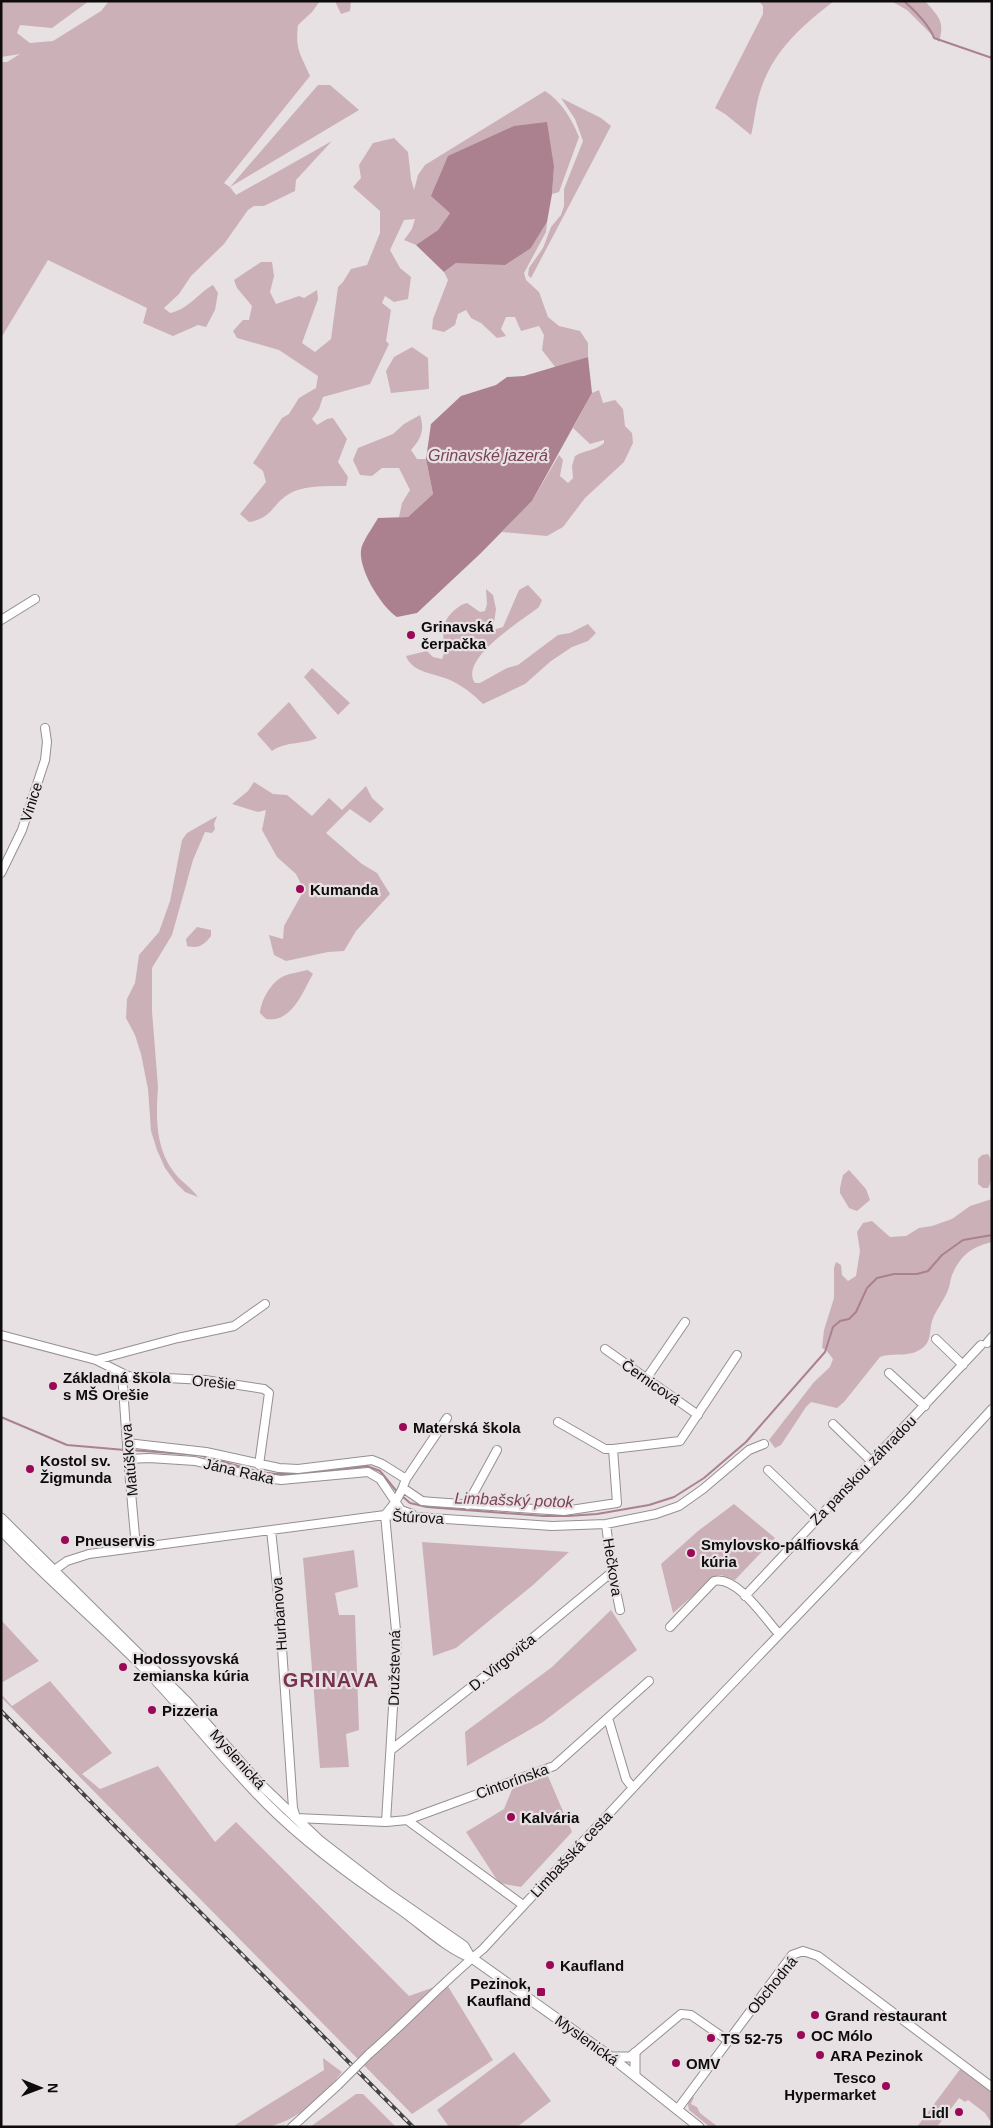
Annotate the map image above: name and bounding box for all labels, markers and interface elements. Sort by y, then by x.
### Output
water label: Grinavské jazerá [428,447,548,464]
place label: Grinavská čerpačka [421,618,494,652]
marker: Grinavská čerpačka [405,629,417,641]
street label: Vinice [17,780,45,824]
place label: Kumanda [310,881,379,898]
marker: Kumanda [294,883,306,895]
street label: Černicová [618,1356,684,1409]
place label: Základná škola s MŠ Orešie [63,1369,171,1403]
street label: Orešie [191,1372,237,1392]
marker: Základná škola s MŠ Orešie [47,1380,59,1392]
street label: Za panskou záhradou [806,1412,920,1528]
place label: Materská škola [413,1419,521,1436]
marker: Materská škola [397,1421,409,1433]
street label: Matúškova [117,1422,141,1497]
place label: Kostol sv. Žigmunda [40,1452,112,1486]
street label: Jána Raka [202,1455,276,1487]
marker: Kostol sv. Žigmunda [24,1463,36,1475]
water label: Limbašský potok [454,1489,575,1511]
street label: Štúrova [392,1507,445,1527]
place label: Pneuservis [75,1532,155,1549]
marker: Pneuservis [59,1534,71,1546]
place label: Smylovsko-pálfiovská kúria [701,1536,859,1570]
street label: Hečkova [600,1537,626,1598]
marker: Smylovsko-pálfiovská kúria [685,1547,697,1559]
street label: Hurbanova [268,1576,290,1651]
street label: Družstevná [385,1629,403,1706]
street label: D. Virgoviča [465,1630,539,1694]
place label: Hodossyovská zemianska kúria [133,1650,250,1684]
marker: Hodossyovská zemianska kúria [117,1661,129,1673]
district label: GRINAVA [283,1669,379,1691]
place label: Pizzeria [162,1702,219,1719]
marker: Pizzeria [146,1704,158,1716]
street label: Myslenická [207,1726,270,1793]
street label: Cintorínska [473,1760,551,1802]
street label: Limbašská cesta [527,1807,616,1901]
place label: Kalvária [521,1809,580,1826]
marker: Kalvária [505,1811,517,1823]
street label: Obchodná [744,1952,801,2017]
place label: Kaufland [560,1957,624,1974]
marker: Kaufland [544,1959,556,1971]
place label: Pezinok, Kaufland [467,1975,531,2009]
marker: Pezinok, Kaufland [535,1986,547,1998]
place label: Grand restaurant [825,2007,947,2024]
marker: Grand restaurant [809,2009,821,2021]
street label: Myslenická [552,2011,623,2069]
place label: OC Mólo [811,2027,873,2044]
marker: OC Mólo [795,2029,807,2041]
place label: TS 52-75 [721,2030,783,2047]
marker: TS 52-75 [705,2032,717,2044]
place label: ARA Pezinok [830,2047,923,2064]
marker: ARA Pezinok [814,2049,826,2061]
place label: OMV [686,2055,720,2072]
marker: OMV [670,2057,682,2069]
north arrow [15,2063,65,2113]
place label: Tesco Hypermarket [784,2069,876,2103]
marker: Tesco Hypermarket [880,2080,892,2092]
text: N [45,2083,61,2093]
place label: Lidl [922,2104,949,2121]
marker: Lidl [953,2106,965,2118]

